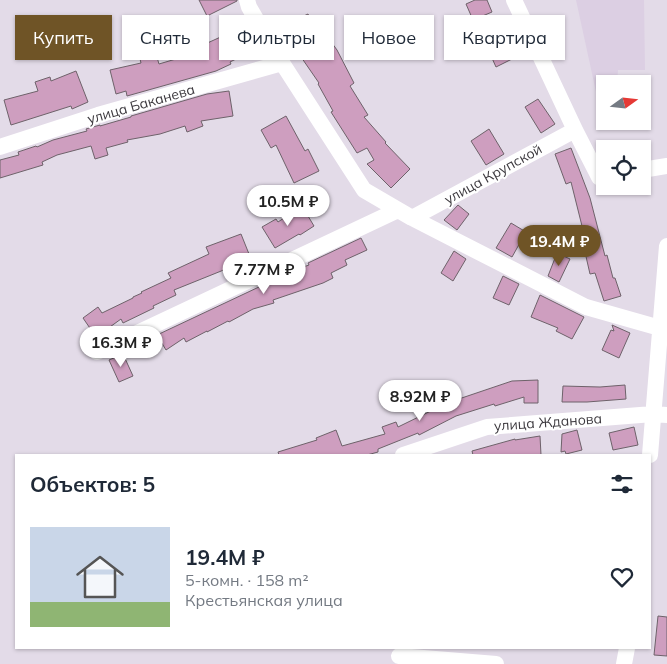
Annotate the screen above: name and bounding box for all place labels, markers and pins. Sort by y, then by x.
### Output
pin: 10.5M ₽ [242,184,334,227]
pin: 19.4M ₽ [513,224,605,267]
pin: 7.77M ₽ [218,252,310,295]
pin: 16.3M ₽ [75,326,167,368]
pin: 8.92M ₽ [374,380,466,422]

